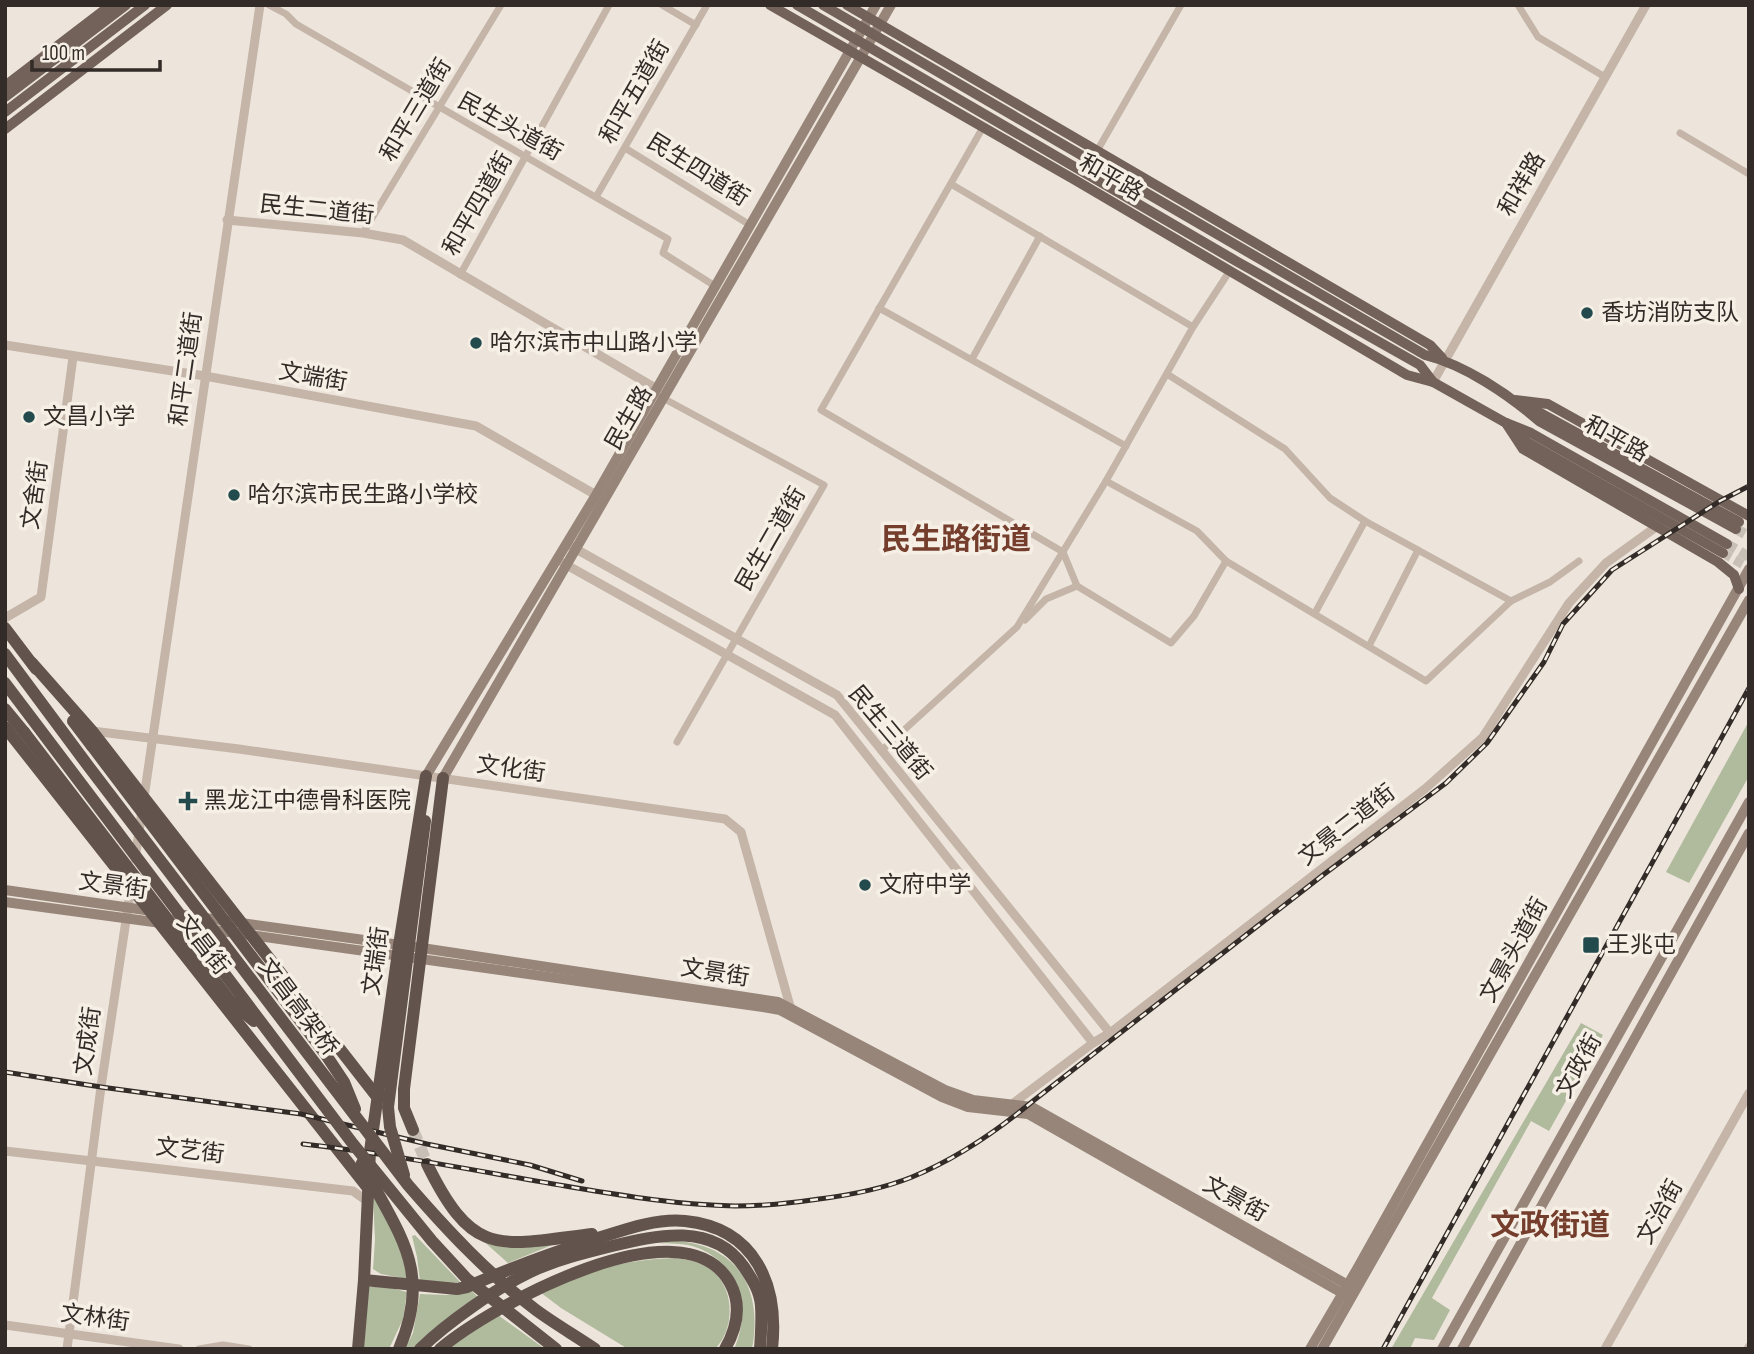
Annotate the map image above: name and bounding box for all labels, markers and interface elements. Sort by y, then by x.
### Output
scale bar [32,28,159,72]
street label: 和平五道街 [594,35,676,149]
text: 100 m [42,41,85,66]
street label: 和平三道街 [374,54,458,166]
street label: 民生头道街 [453,87,567,167]
street label: 民生四道街 [642,128,754,212]
street label: 和平四道街 [437,147,519,261]
street label: 和祥路 [1493,147,1551,221]
street label: 和平路 [1074,149,1148,207]
street label: 民生二道街 [258,190,376,230]
place label: 香坊消防支队 [1601,299,1739,327]
marker: 香坊消防支队 [1579,305,1595,321]
street label: 和平二道街 [164,310,208,428]
place label: 哈尔滨市中山路小学 [490,329,697,357]
marker: 哈尔滨市中山路小学 [468,335,484,351]
street label: 文端街 [277,357,349,397]
street label: 民生路 [600,381,658,455]
place label: 文昌小学 [43,403,135,431]
marker: 文昌小学 [21,409,37,425]
street label: 和平路 [1579,410,1653,468]
street label: 文舍街 [16,459,54,531]
place label: 哈尔滨市民生路小学校 [248,481,478,509]
street label: 民生二道街 [730,482,812,596]
marker: 哈尔滨市民生路小学校 [226,487,242,503]
district label: 民生路街道 [881,522,1031,558]
street label: 民生三道街 [842,680,938,786]
street label: 文化街 [475,750,547,788]
street label: 文景二道街 [1293,779,1401,871]
place label: 黑龙江中德骨科医院 [204,787,411,815]
marker: 黑龙江中德骨科医院 [178,791,198,811]
street label: 文景街 [77,867,149,905]
place label: 文府中学 [879,871,971,899]
marker: 文府中学 [857,877,873,893]
street label: 文景头道街 [1474,893,1554,1007]
street label: 文昌街 [171,909,235,981]
street label: 文瑞街 [357,925,395,997]
place label: 王兆屯 [1607,931,1676,959]
marker: 王兆屯 [1581,935,1601,955]
street label: 文昌高架桥 [252,953,344,1061]
street label: 文景街 [679,954,751,992]
street label: 文成街 [69,1005,107,1077]
street label: 文政街 [1550,1029,1608,1103]
street label: 文艺街 [154,1133,226,1169]
street label: 文景街 [1198,1170,1272,1228]
street label: 文治街 [1631,1175,1689,1249]
district label: 文政街道 [1490,1208,1610,1244]
street label: 文林街 [59,1299,131,1337]

